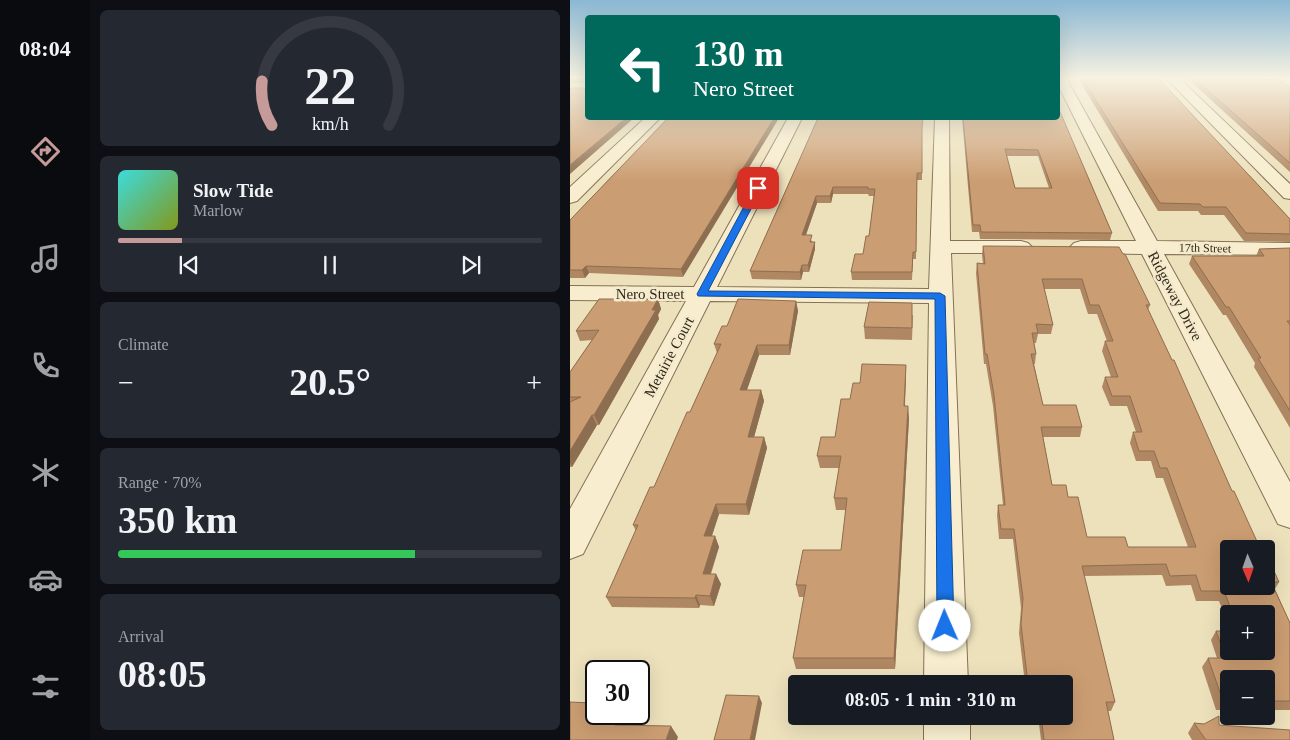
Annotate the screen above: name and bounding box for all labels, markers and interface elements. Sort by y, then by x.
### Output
icon: left [610,35,675,100]
text: 130 m [693,35,783,74]
text: 08:04 [19,36,71,61]
text: 22 [304,58,356,115]
text: Nero Street [693,76,794,101]
text: km/h [312,114,348,134]
icon: directions [28,134,63,169]
pin [737,167,779,209]
icon: arrive [744,174,772,202]
text: Slow Tide [193,180,273,201]
text: Marlow [193,202,244,219]
icon: music [28,241,63,276]
street label: 17th Street [1179,241,1232,255]
street label: Ridgeway Drive [1145,249,1205,344]
icon: previous [175,251,203,279]
icon: pause [316,251,344,279]
icon: next [457,251,485,279]
street label: Nero Street [616,286,685,302]
street label: Metairie Court [641,313,697,400]
text: Climate [118,336,169,353]
icon: phone [28,348,63,383]
text: 20.5° [289,361,371,403]
text: − [118,367,134,398]
text: + [526,367,542,398]
icon: climate [28,455,63,490]
text: Range · 70% [118,474,202,491]
text: 350 km [118,499,237,541]
north arrow [1220,540,1275,595]
map controls [1220,540,1275,725]
icon: car [28,562,63,597]
position arrow [918,599,970,651]
button: + [1220,605,1275,660]
text: Arrival [118,628,164,645]
text: 08:05 [118,653,207,695]
speed limit sign: 30 [585,660,650,725]
icon: filters [28,669,63,704]
button: − [1220,670,1275,725]
text: 08:05 · 1 min · 310 m [845,689,1016,710]

